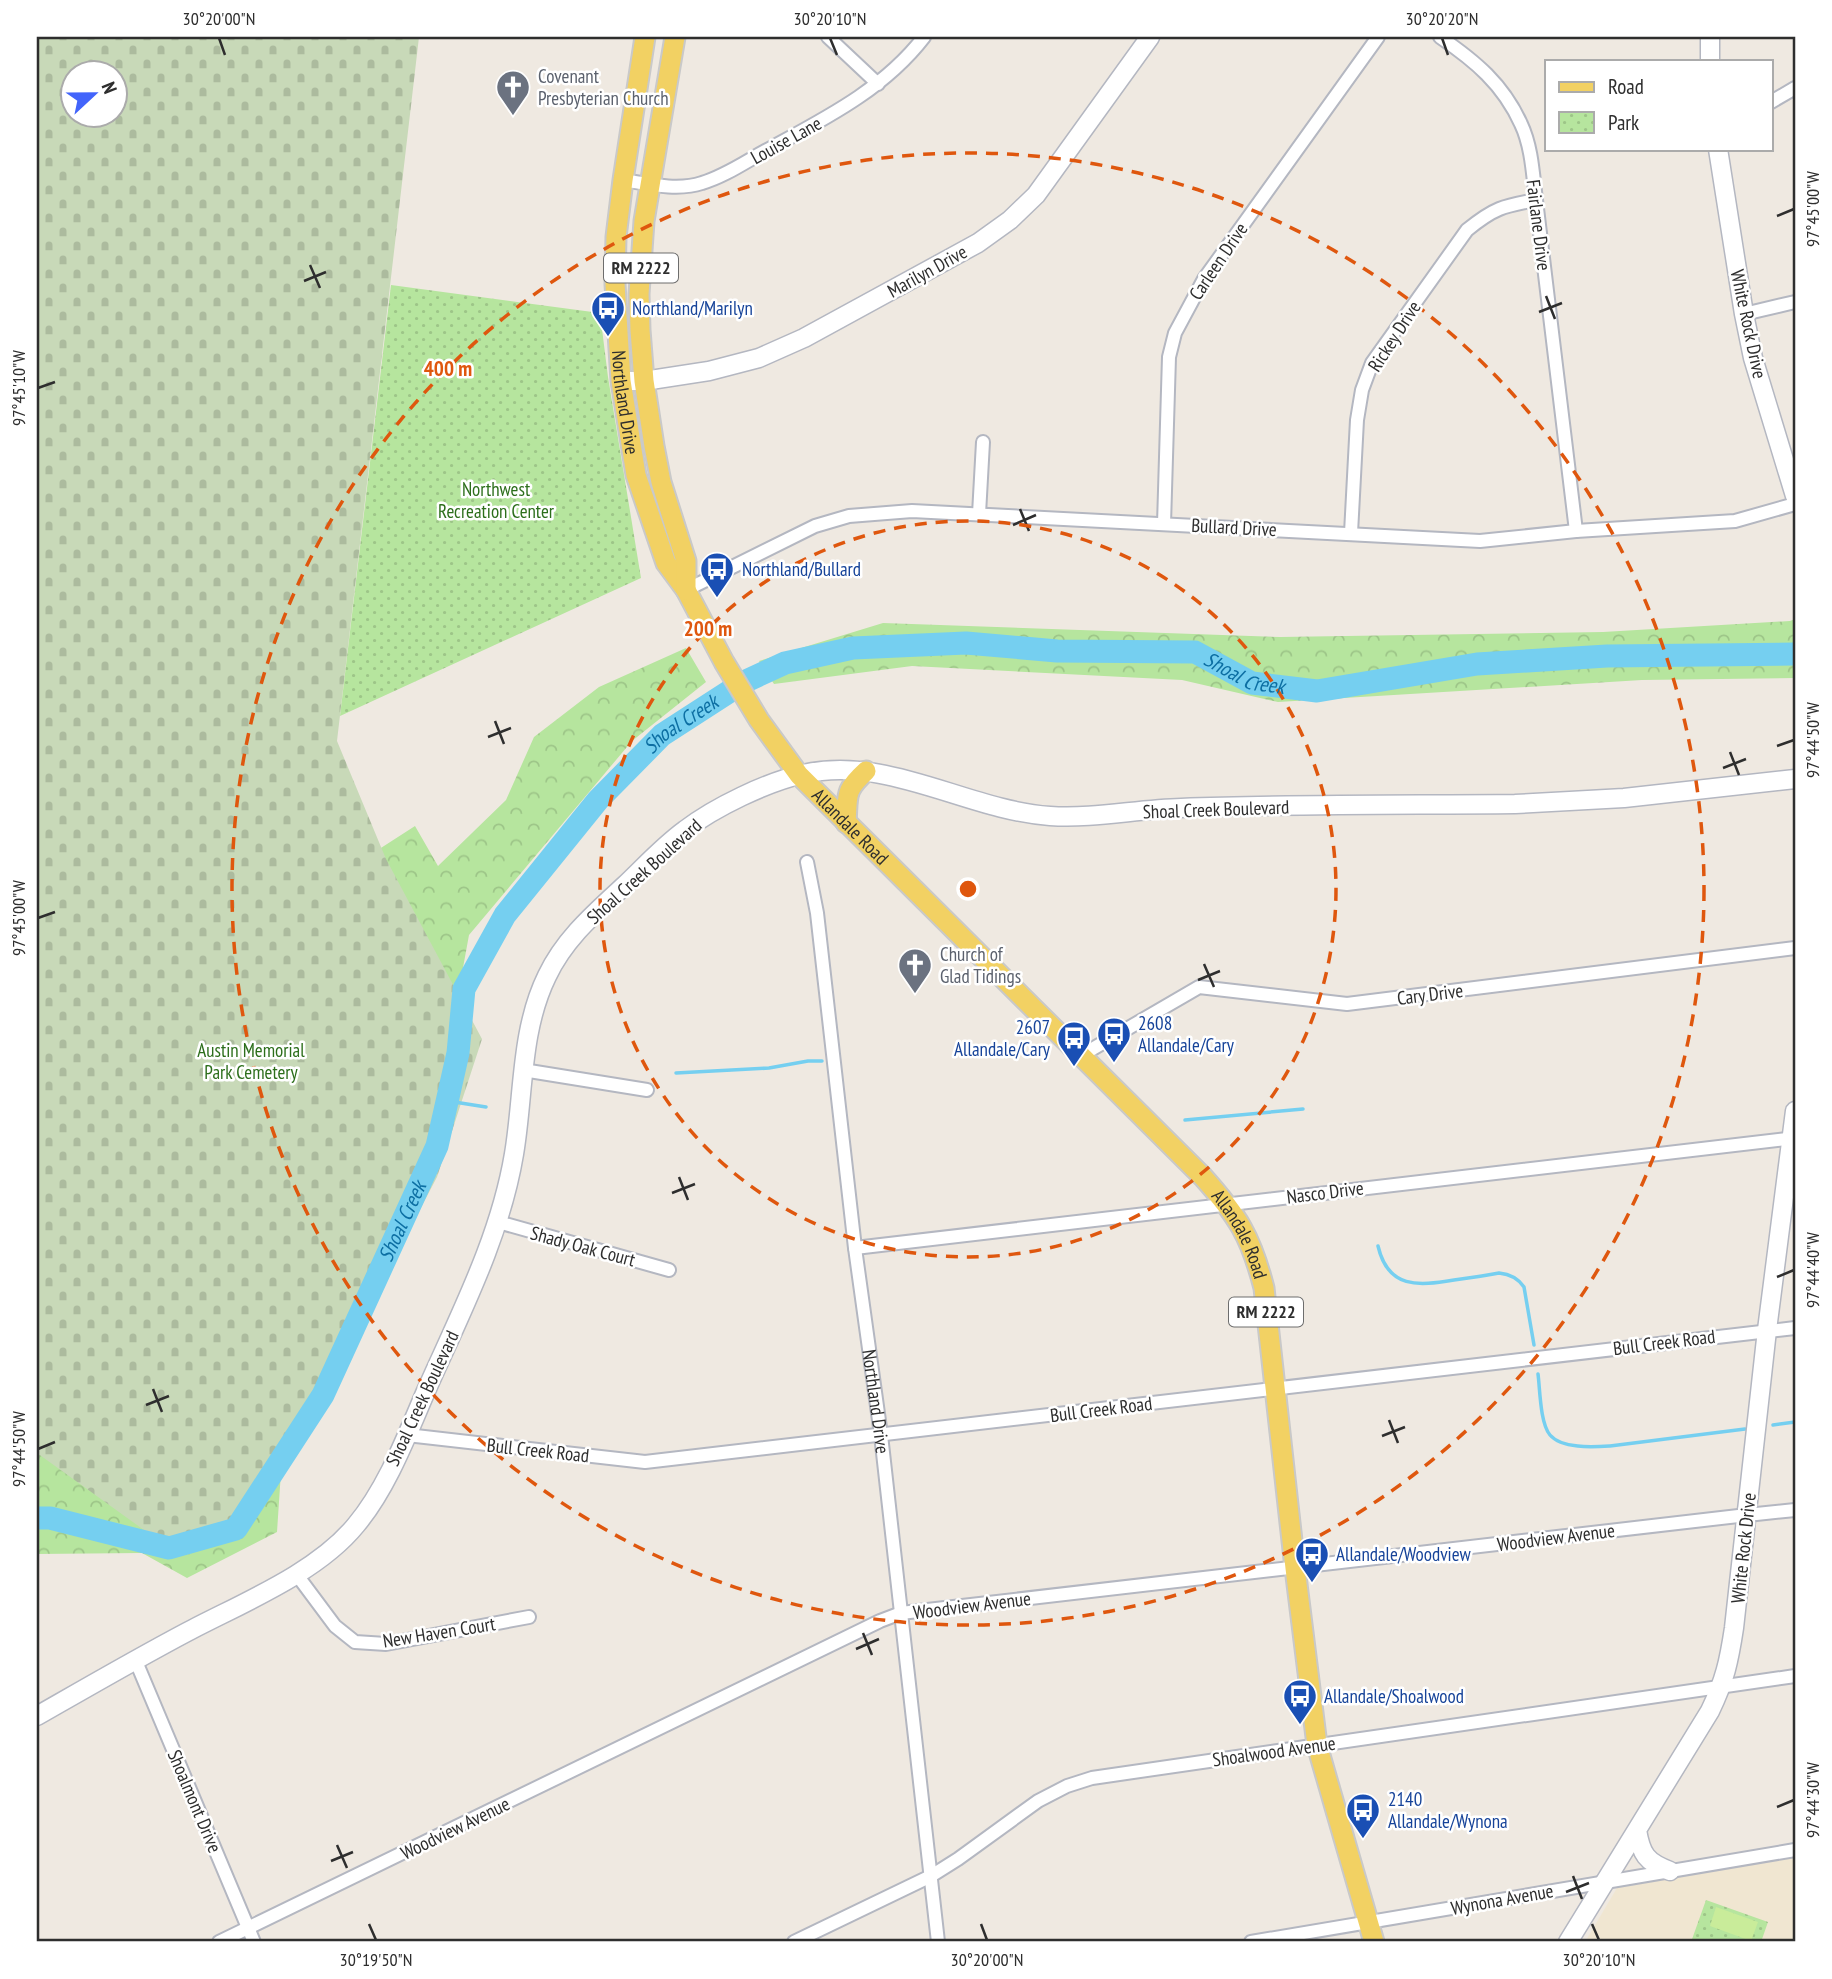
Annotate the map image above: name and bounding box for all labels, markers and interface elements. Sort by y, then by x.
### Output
text: 30°20'00"N [183,7,255,30]
text: 30°20'10"N [794,7,866,30]
text: 30°20'20"N [1406,7,1478,30]
north arrow [60,60,130,130]
legend [1545,60,1772,150]
place label: Covenant Presbyterian Church [538,64,669,110]
church icon: Covenant Presbyterian Church [494,68,532,117]
text: Road [1608,73,1644,100]
text: N [97,78,123,97]
text: Park [1608,109,1639,136]
street label: Louise Lane [746,111,826,169]
text: 97°45'00"W [1801,171,1824,247]
street label: Fairlane Drive [1522,178,1557,272]
street label: Carleen Drive [1183,218,1253,304]
street label: Marilyn Drive [883,239,971,303]
road number: RM 2222 [604,254,678,282]
street label: White Rock Drive [1726,267,1772,381]
bus stop icon: Northland/Marilyn [589,289,627,338]
place label: Northland/Marilyn [632,296,753,320]
street label: Rickey Drive [1362,296,1426,376]
text: 97°45'10"W [7,350,30,426]
street label: Northland Drive [607,350,645,456]
text: 400 m [424,355,472,382]
park label: Northwest Recreation Center [438,477,555,523]
street label: Bullard Drive [1191,513,1278,541]
bus stop icon: Northland/Bullard [698,550,736,599]
place label: Northland/Bullard [742,557,861,581]
text: 200 m [684,615,732,642]
water label: Shoal Creek [1199,645,1289,700]
water label: Shoal Creek [637,687,726,759]
text: 97°44'50"W [1801,702,1824,778]
street label: Allandale Road [807,783,894,870]
street label: Shoal Creek Boulevard [1142,794,1290,824]
street label: Shoal Creek Boulevard [581,813,707,929]
centre of rings [956,877,980,901]
text: 97°45'00"W [7,880,30,956]
place label: Church of Glad Tidings [940,942,1021,988]
church icon: Church of Glad Tidings [896,946,934,995]
street label: Cary Drive [1396,978,1465,1010]
place label: 2608 Allandale/Cary [1138,1011,1235,1057]
place label: 2607 Allandale/Cary [954,1015,1051,1061]
bus stop icon: 2608 Allandale/Cary [1095,1015,1133,1064]
bus stop icon: 2607 Allandale/Cary [1055,1019,1093,1068]
park label: Austin Memorial Park Cemetery [197,1038,305,1084]
water label: Shoal Creek [372,1174,433,1266]
street label: Nasco Drive [1285,1175,1365,1209]
street label: Allandale Road [1207,1184,1273,1281]
street label: Shady Oak Court [528,1221,639,1272]
text: 97°44'40"W [1801,1232,1824,1308]
road number: RM 2222 [1229,1297,1303,1326]
street label: Bull Creek Road [1612,1324,1716,1360]
street label: Shoal Creek Boulevard [380,1326,464,1470]
street label: Northland Drive [857,1348,895,1455]
street label: Bull Creek Road [1049,1391,1153,1427]
text: 97°44'50"W [7,1411,30,1487]
street label: Bull Creek Road [486,1433,590,1467]
street label: White Rock Drive [1725,1491,1761,1604]
street label: Woodview Avenue [1496,1518,1616,1556]
bus stop icon: Allandale/Woodview [1293,1535,1331,1584]
place label: Allandale/Woodview [1336,1542,1471,1566]
street label: Woodview Avenue [912,1586,1032,1624]
street label: New Haven Court [381,1611,498,1653]
bus stop icon: Allandale/Shoalwood [1281,1677,1319,1726]
place label: Allandale/Shoalwood [1324,1684,1464,1708]
street label: Shoalwood Avenue [1211,1730,1337,1772]
street label: Shoalmont Drive [163,1746,227,1856]
text: 97°44'30"W [1801,1762,1824,1838]
place label: 2140 Allandale/Wynona [1388,1787,1508,1833]
street label: Woodview Avenue [397,1791,514,1865]
bus stop icon: 2140 Allandale/Wynona [1344,1791,1382,1840]
street label: Wynona Avenue [1449,1878,1555,1920]
text: 30°19'50"N [340,1948,412,1971]
text: 30°20'00"N [951,1948,1023,1971]
text: 30°20'10"N [1563,1948,1635,1971]

